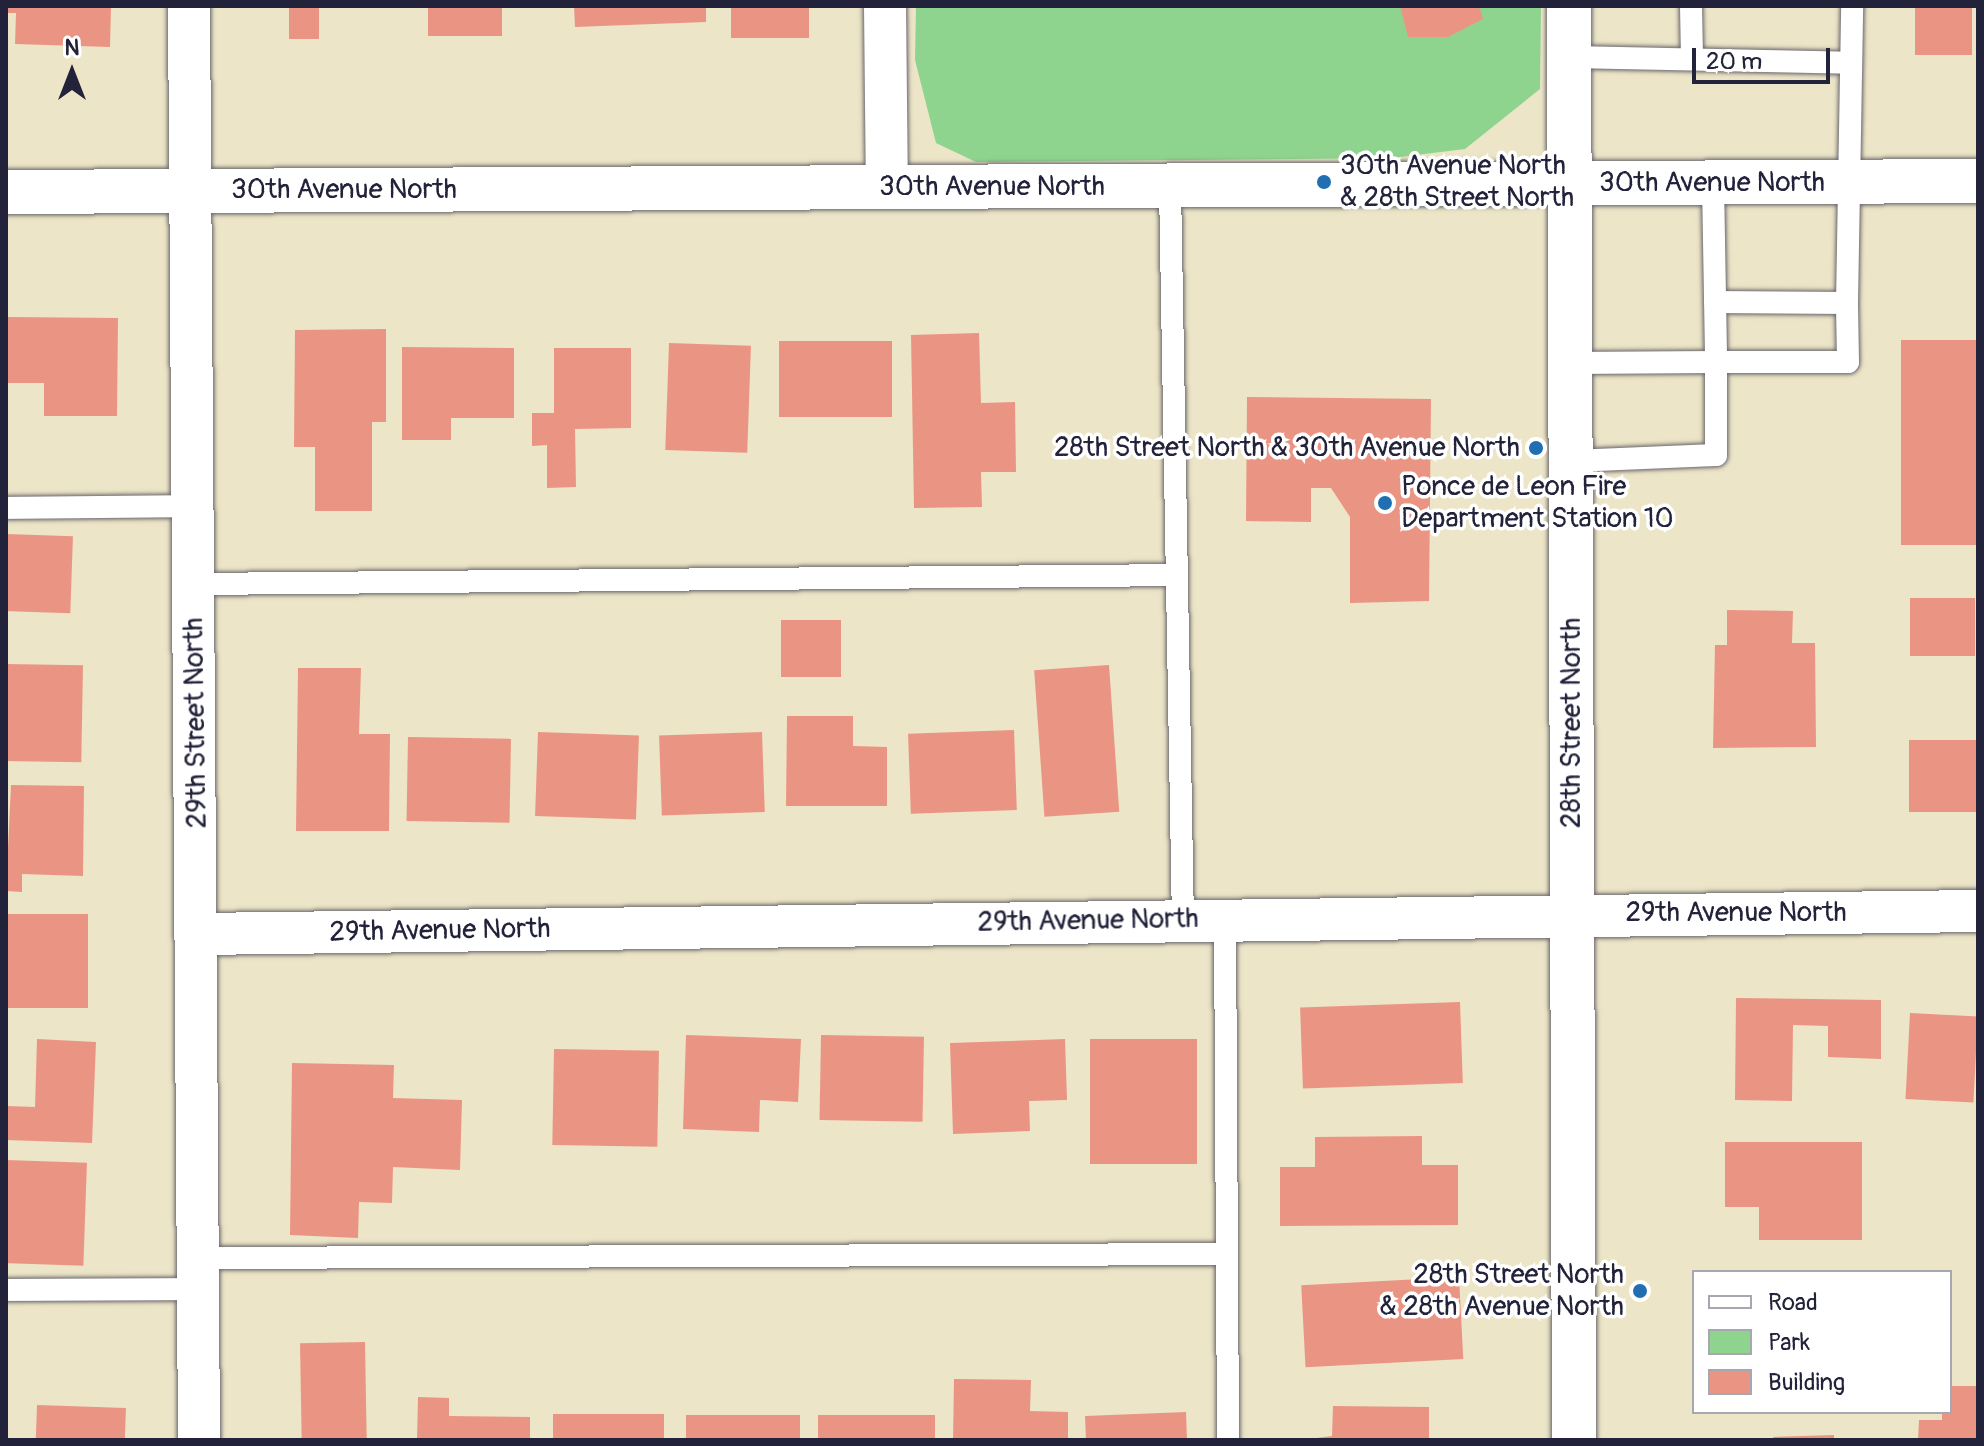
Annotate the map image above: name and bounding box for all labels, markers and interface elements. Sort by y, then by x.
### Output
north arrow [32,32,112,112]
scale bar [1696,32,1834,82]
text: N [65,34,79,62]
text: 20 m [1706,47,1762,76]
place label: 30th Avenue North & 28th Street North [1340,149,1574,215]
street label: 30th Avenue North [1599,166,1825,200]
street label: 30th Avenue North [879,170,1105,204]
street label: 30th Avenue North [231,173,457,207]
marker: 30th Avenue North & 28th Street North [1315,173,1333,191]
place label: 28th Street North & 30th Avenue North [1054,431,1520,465]
marker: 28th Street North & 30th Avenue North [1527,439,1545,457]
place label: Ponce de Leon Fire Department Station 10 [1401,470,1674,536]
marker: Ponce de Leon Fire Department Station 10 [1376,494,1394,512]
street label: 29th Street North [177,617,215,829]
street label: 28th Street North [1555,618,1589,828]
street label: 29th Avenue North [1625,896,1847,930]
street label: 29th Avenue North [977,902,1199,940]
street label: 29th Avenue North [329,912,551,950]
place label: 28th Street North & 28th Avenue North [1380,1258,1624,1324]
legend [1692,1270,1952,1414]
marker: 28th Street North & 28th Avenue North [1631,1282,1649,1300]
text: Road [1768,1288,1818,1317]
text: Park [1768,1328,1810,1357]
text: Building [1768,1368,1845,1397]

